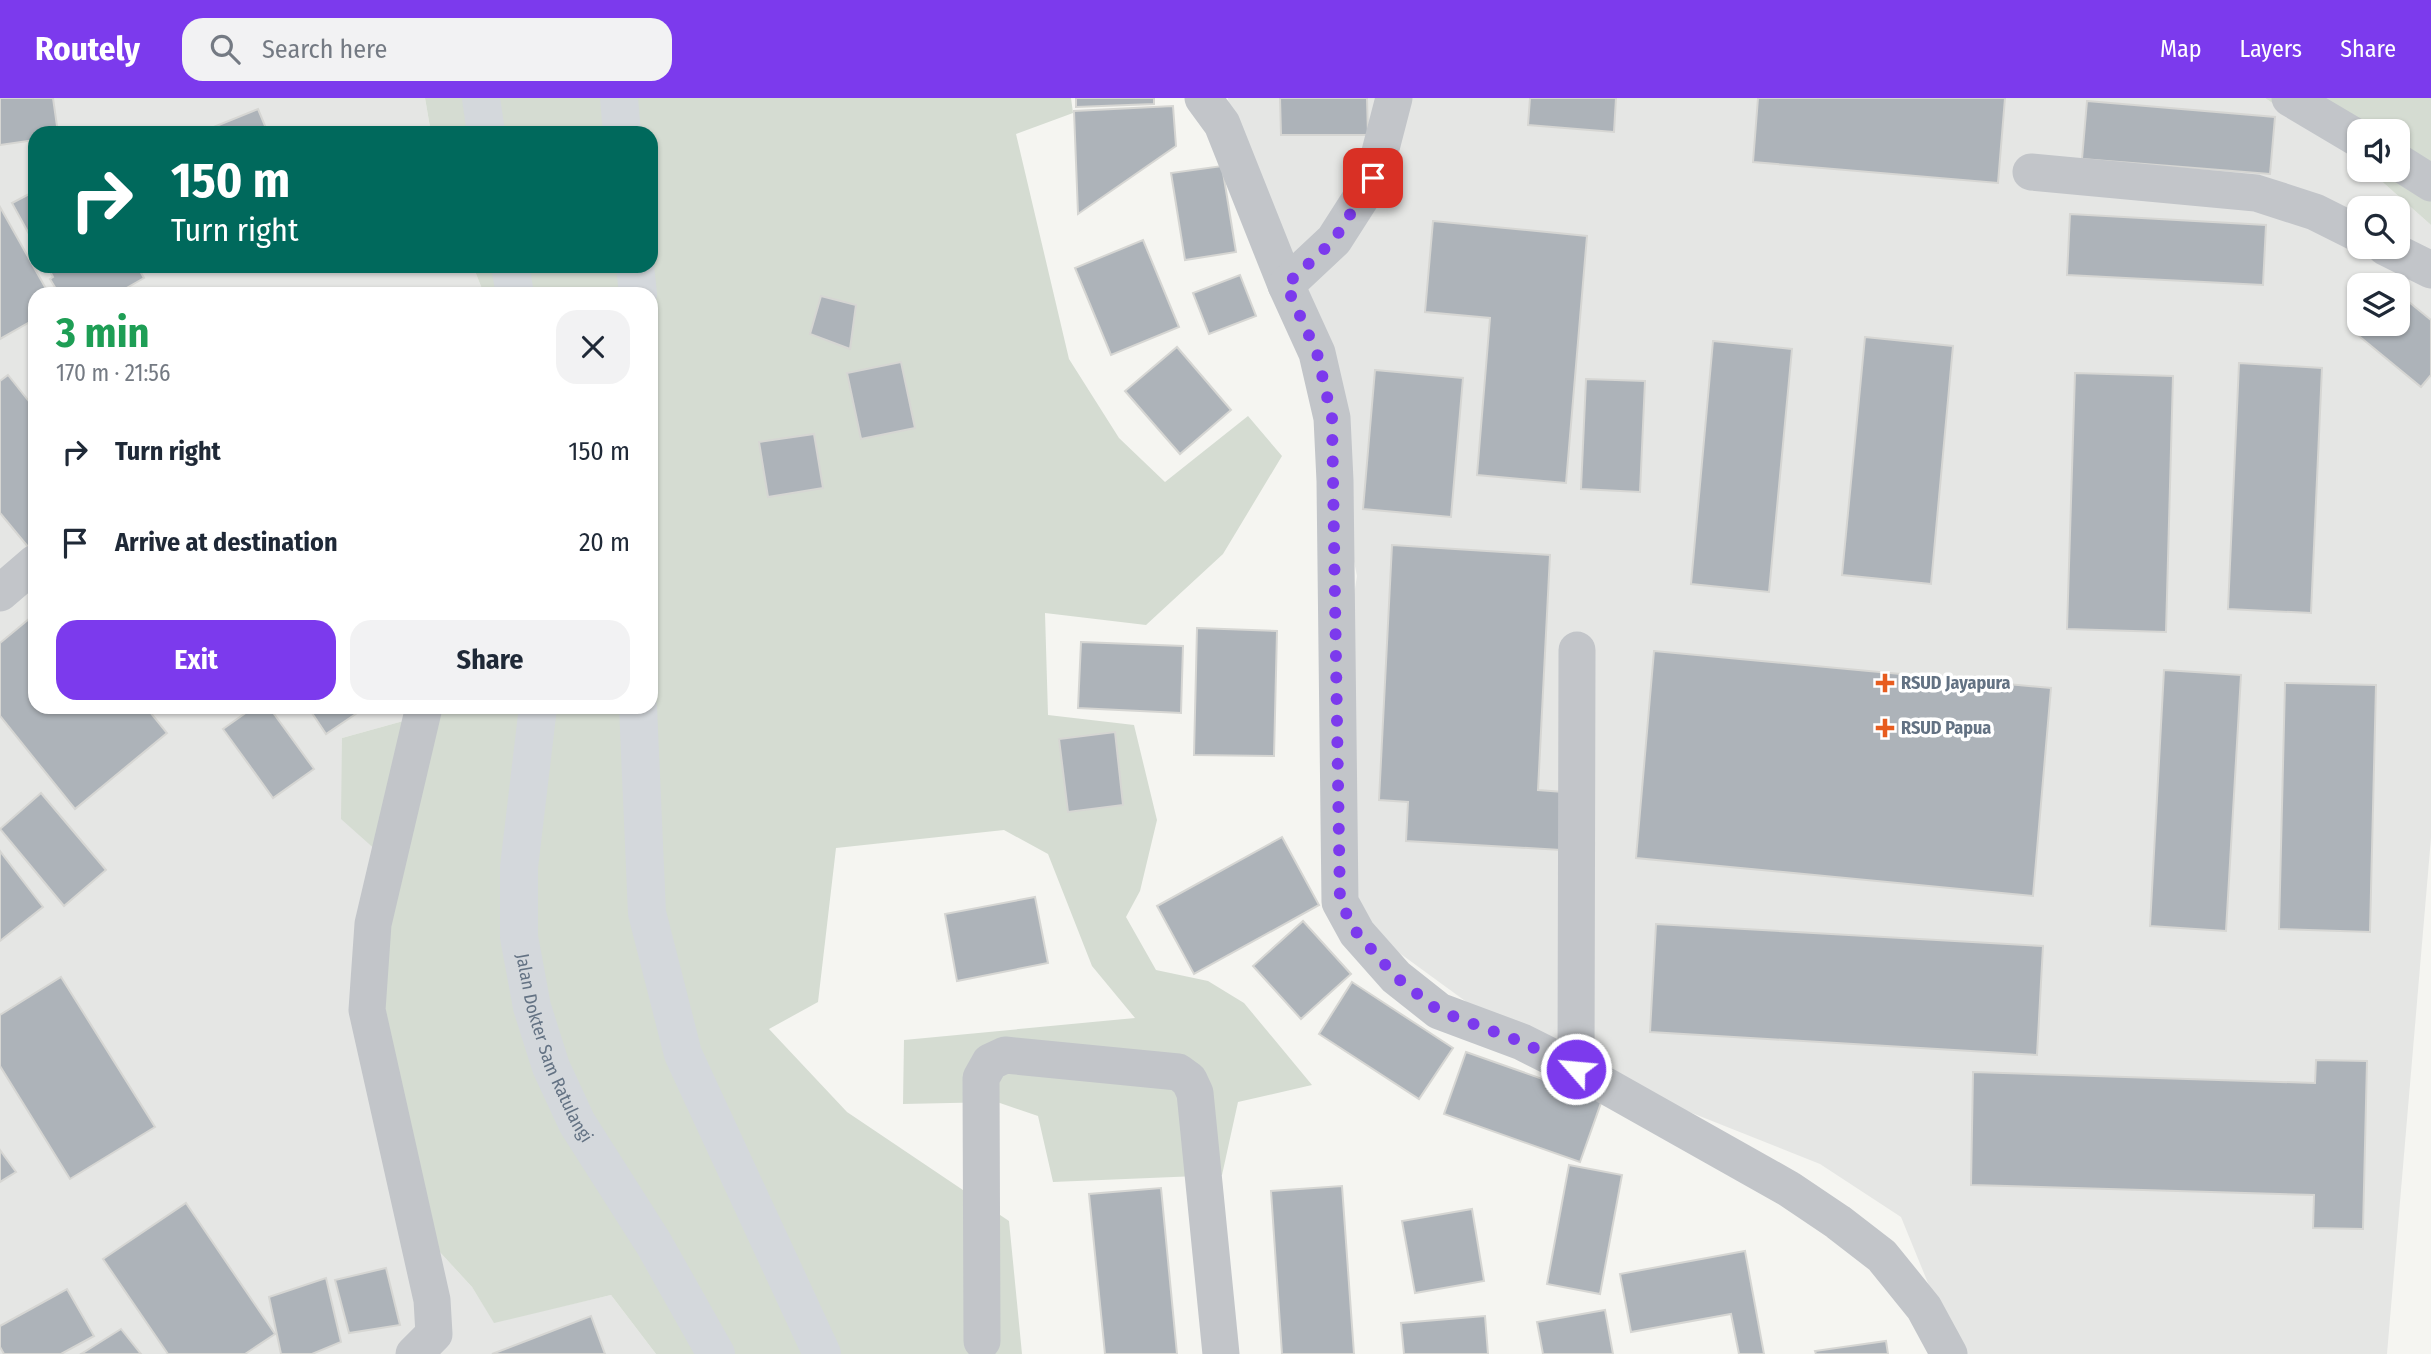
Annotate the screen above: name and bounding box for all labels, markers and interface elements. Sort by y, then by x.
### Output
search box [182,18,672,81]
text: Routely [35,29,140,69]
icon: search [206,30,244,68]
text: Search here [262,34,387,65]
text: Map [2160,35,2202,63]
text: Layers [2240,35,2302,63]
text: Share [2340,35,2396,63]
map controls [2347,119,2410,336]
button: sound [2347,119,2410,182]
pin [1343,148,1403,208]
text: 150 m [171,151,290,210]
icon: right [56,154,147,245]
icon: arrive [1354,159,1392,197]
button: search [2347,196,2410,259]
text: Turn right [171,211,298,249]
button: layers [2347,273,2410,336]
text: 3 min [56,308,150,358]
button: close [556,310,630,384]
text: 170 m · 21:56 [56,359,170,387]
icon: right [56,433,94,471]
text: Turn right [115,436,221,467]
text: 150 m [568,436,630,467]
icon: arrive [56,524,94,562]
text: Arrive at destination [115,527,338,558]
text: 20 m [579,527,630,558]
button: Exit [56,620,336,700]
button: Share [350,620,630,700]
place label: RSUD Jayapura [1901,672,2011,694]
marker: RSUD Jayapura [1875,673,1895,693]
place label: RSUD Papua [1901,717,1991,739]
marker: RSUD Papua [1875,718,1895,738]
street label: Jalan Dokter Sam Ratulangi [511,952,598,1147]
position arrow [1539,1032,1613,1106]

